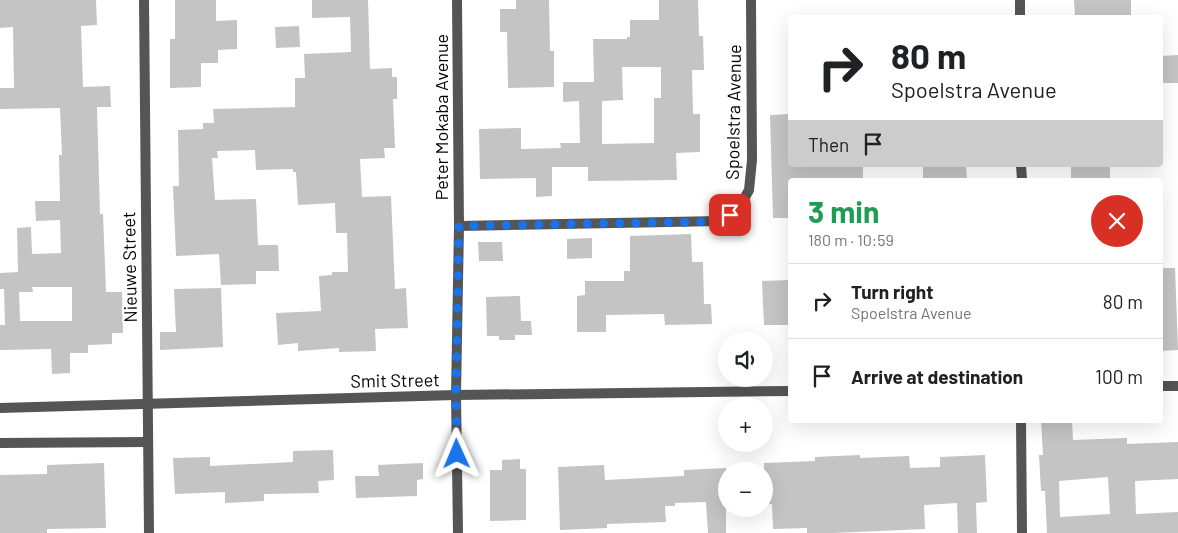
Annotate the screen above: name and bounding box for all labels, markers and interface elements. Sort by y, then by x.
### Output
street label: Peter Mokaba Avenue [430,34,452,200]
text: 80 m [891,34,966,76]
icon: right [808,35,873,100]
street label: Spoelstra Avenue [721,44,745,180]
text: Spoelstra Avenue [891,76,1057,102]
icon: arrive [859,130,887,158]
text: Then [808,133,849,156]
text: 3 min [808,193,879,229]
pin [709,194,751,236]
button: close [1091,195,1143,247]
icon: arrive [716,201,744,229]
street label: Nieuwe Street [117,211,141,323]
text: 180 m · 10:59 [808,230,894,249]
text: Turn right [851,280,933,303]
icon: right [808,287,836,315]
text: 80 m [1103,290,1143,313]
text: Spoelstra Avenue [851,303,972,322]
map controls [718,332,773,517]
button: sound [718,332,773,387]
icon: arrive [808,362,836,390]
text: Arrive at destination [851,365,1023,388]
text: 100 m [1095,365,1143,388]
street label: Smit Street [350,368,440,392]
button: + [718,397,773,452]
position arrow [430,427,482,479]
button: − [718,462,773,517]

